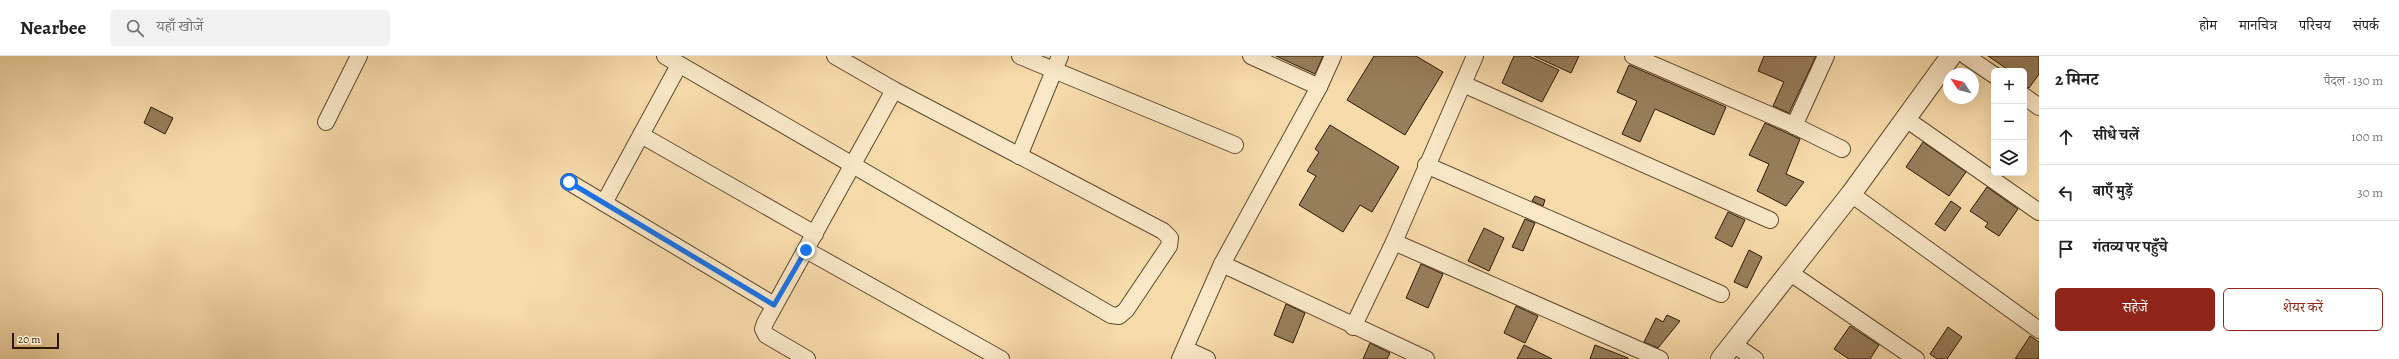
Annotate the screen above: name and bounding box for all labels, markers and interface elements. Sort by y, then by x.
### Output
search box [110,10,390,46]
text: Nearbee [20,15,86,41]
text: यहाँ खोजें [156,16,203,36]
text: होम [2199,16,2217,35]
text: मानचित्र [2239,16,2277,35]
text: परिचय [2299,16,2331,35]
text: संपर्क [2353,16,2379,35]
icon: search [124,17,146,39]
north arrow [1943,68,1979,104]
map controls [1991,68,2027,176]
button: + [1991,68,2027,104]
text: 2 मिनट [2055,68,2098,91]
text: पैदल · 130 m [2324,72,2383,89]
button: − [1991,104,2027,140]
text: सीधे चलें [2093,125,2139,145]
icon: ahead [2055,126,2077,148]
text: 100 m [2351,128,2383,145]
button: layers [1991,140,2027,176]
route start [560,173,578,191]
text: बाएँ मुड़ें [2093,181,2133,201]
icon: left [2055,182,2077,204]
text: 30 m [2357,184,2383,201]
text: गंतव्य पर पहुँचे [2093,237,2168,257]
icon: arrive [2055,238,2077,260]
route end [797,241,815,259]
button: सहेजें [2055,288,2215,331]
button: शेयर करें [2223,288,2383,331]
scale bar [12,331,59,350]
text: 20 m [18,332,40,347]

